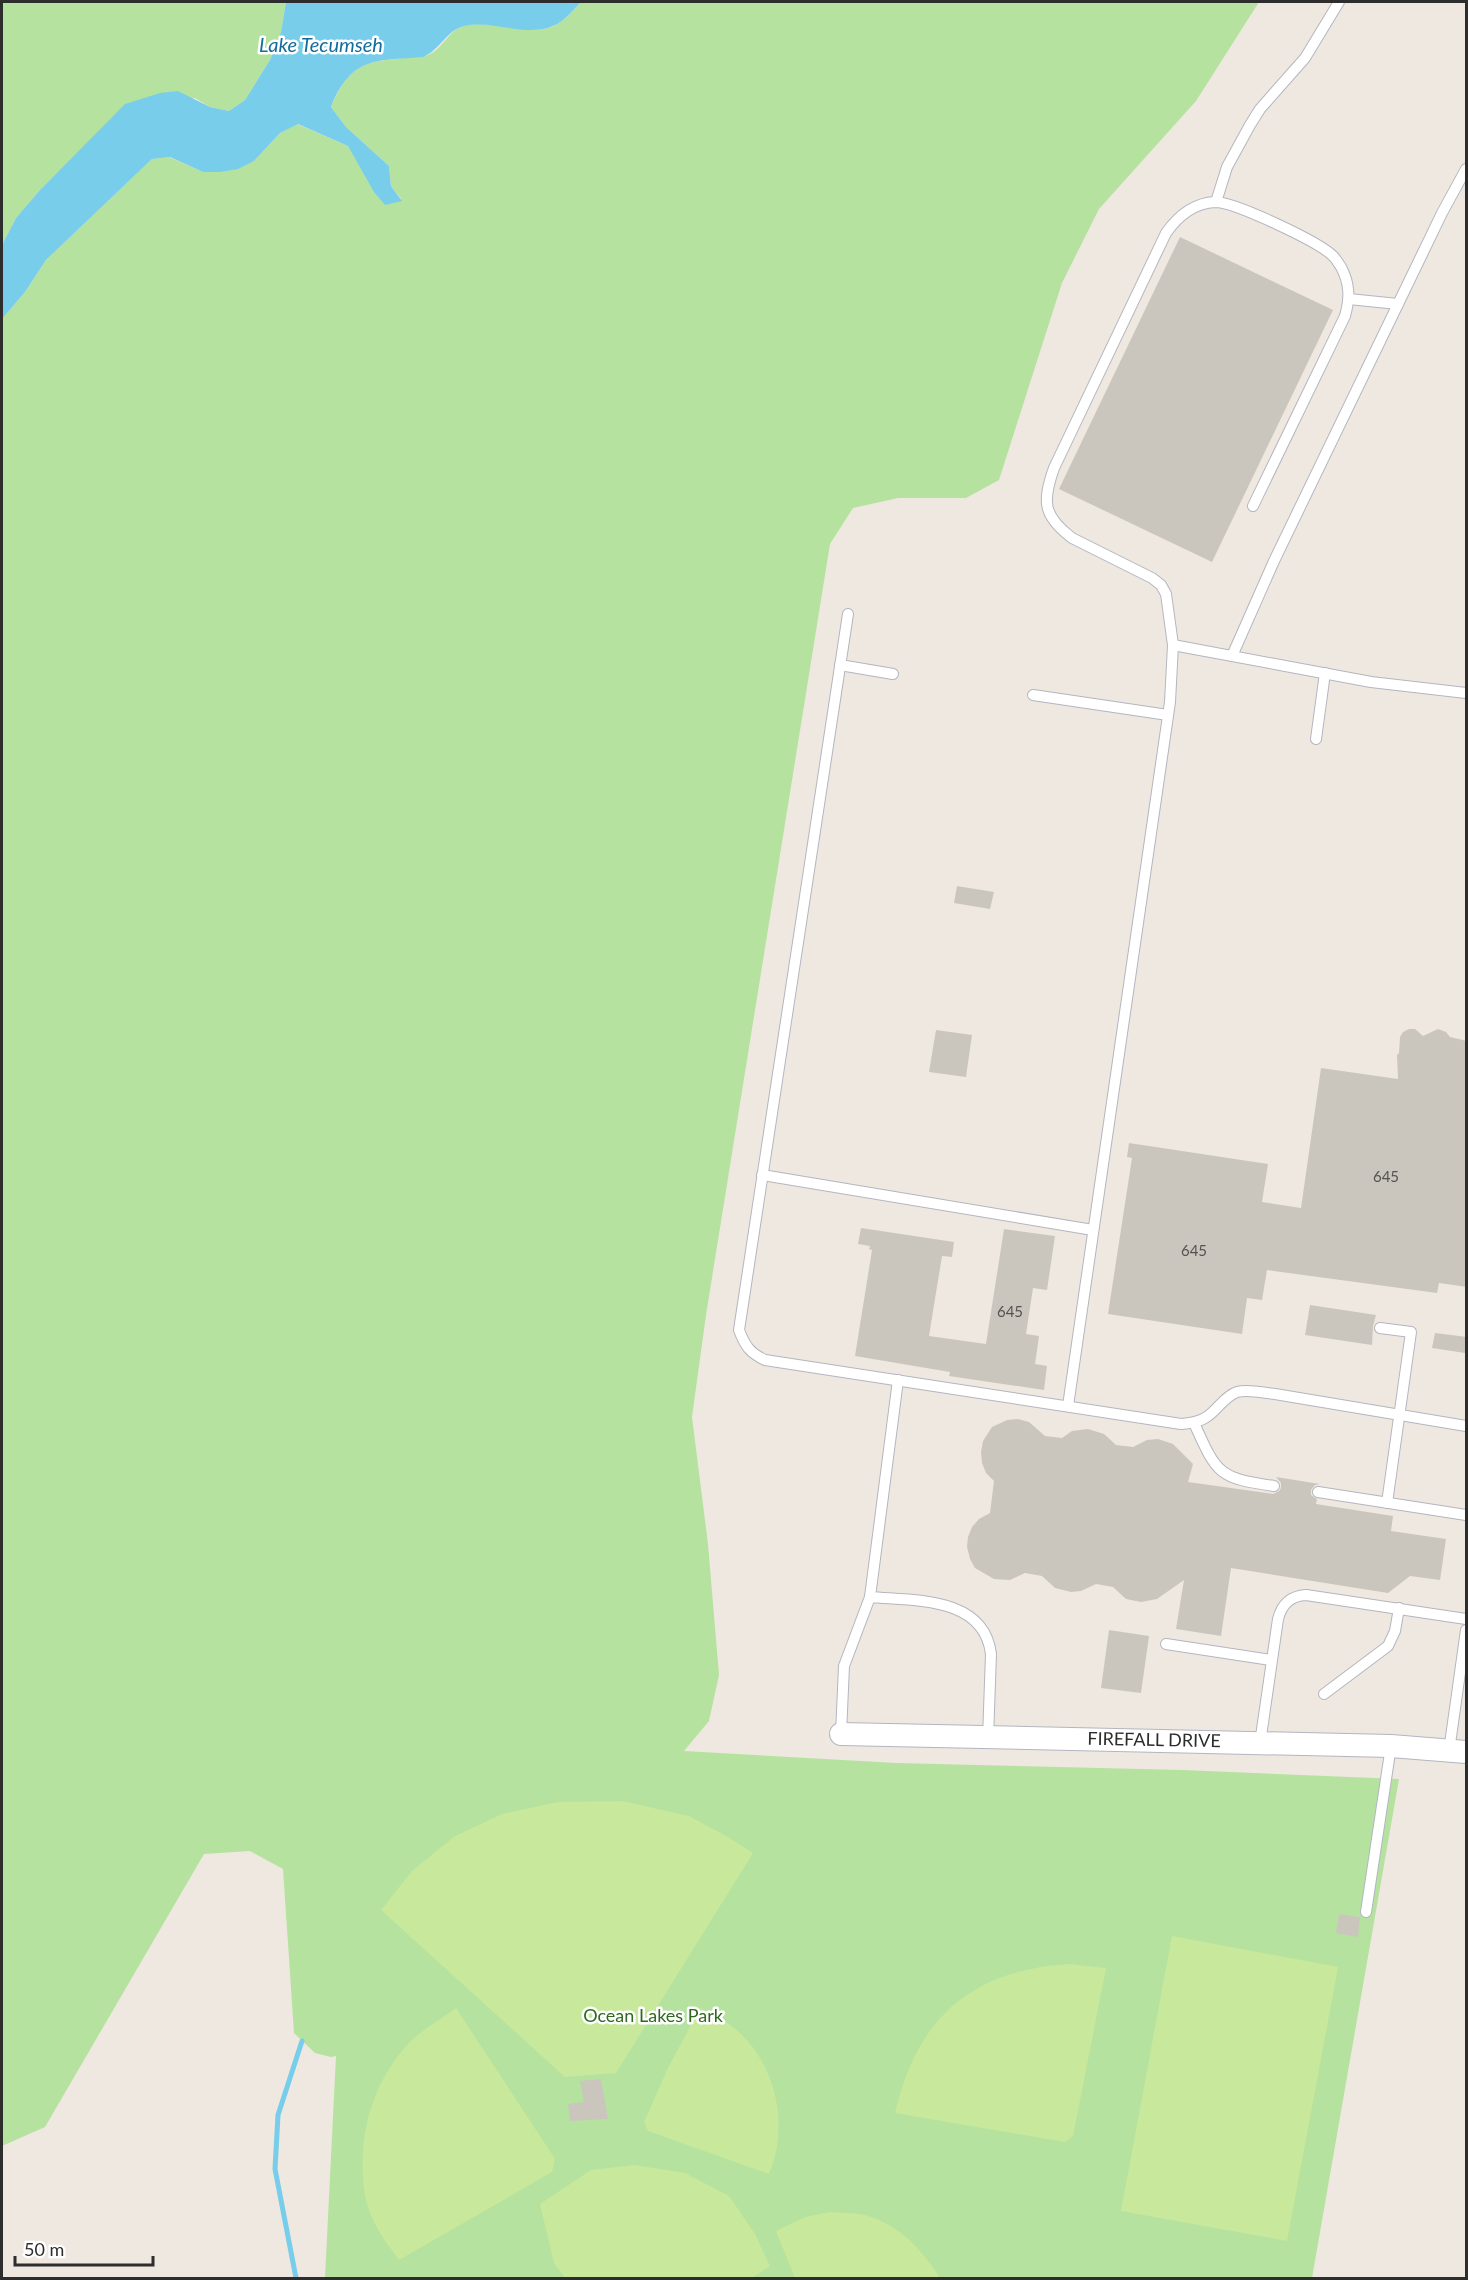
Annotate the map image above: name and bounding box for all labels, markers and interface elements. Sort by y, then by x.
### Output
water label: Lake Tecumseh [259,32,383,56]
house number: 645 [1373,1167,1399,1185]
house number: 645 [1181,1241,1207,1259]
house number: 645 [997,1302,1023,1320]
street label: FIREFALL DRIVE [1087,1727,1221,1751]
park label: Ocean Lakes Park [583,2004,724,2026]
scale bar [15,2229,153,2267]
text: 50 m [24,2238,64,2260]

